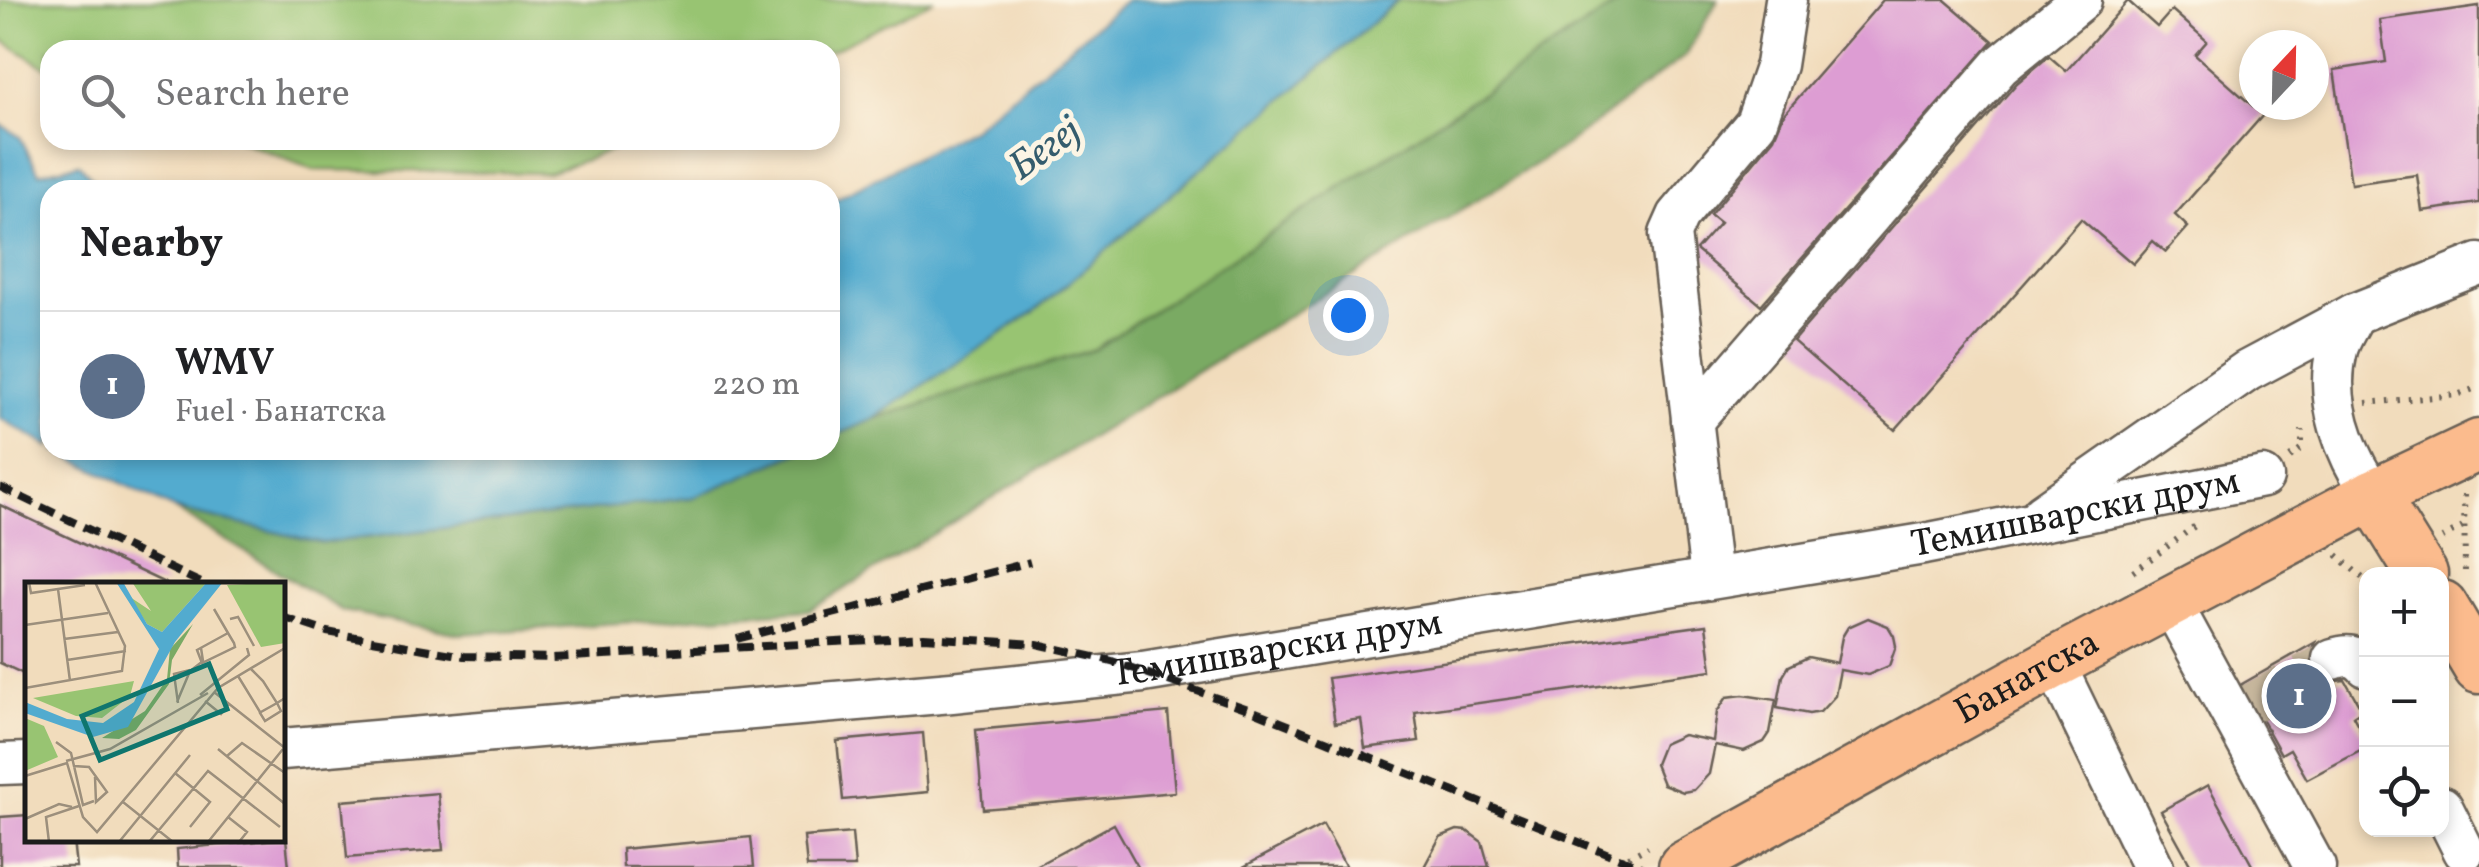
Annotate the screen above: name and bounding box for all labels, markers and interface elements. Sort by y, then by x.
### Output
north arrow [2239,30,2329,120]
search box [40,40,840,150]
icon: search [75,68,130,123]
text: Search here [155,69,350,122]
water label: Бегеј [999,104,1095,195]
text: Nearby [80,216,223,275]
your location [1323,290,1374,341]
text: WMV [175,338,274,391]
text: 1 [106,364,119,408]
text: 220 m [712,364,800,408]
text: Fuel · Банатска [175,391,387,435]
street label: Темишварски друм [1907,456,2244,572]
map controls [2359,567,2449,837]
button: + [2359,567,2449,657]
inset map [25,582,285,842]
street label: Темишварски друм [1109,597,1446,702]
street label: Банатска [1945,617,2109,739]
button: − [2359,657,2449,747]
pin: 1 [2266,658,2332,734]
button: locate [2359,747,2449,837]

